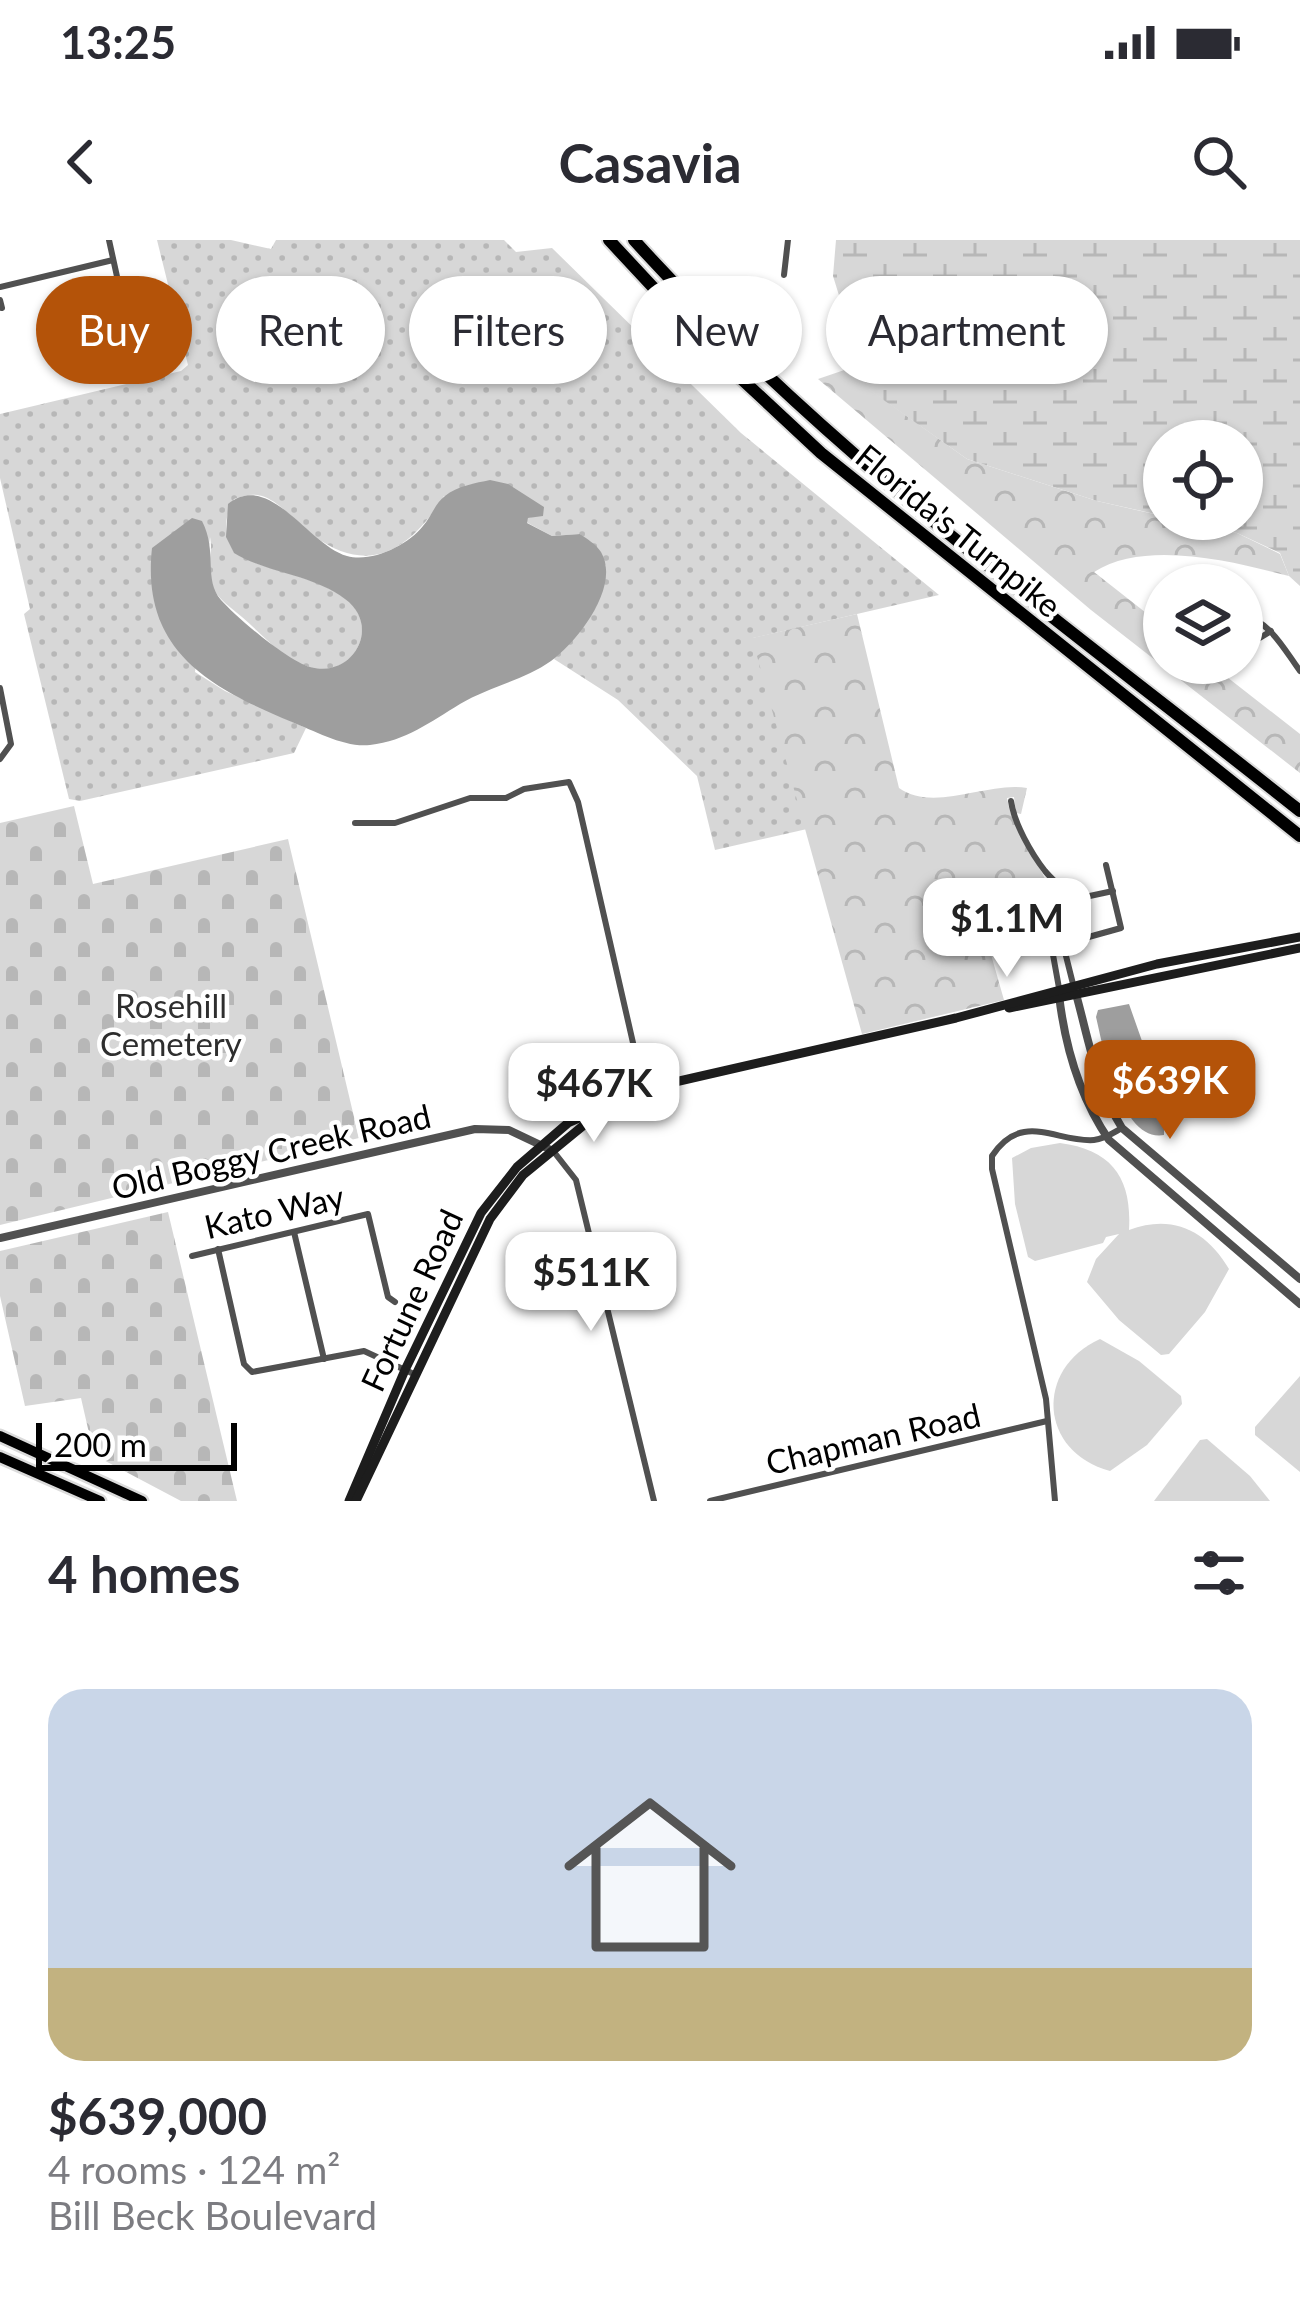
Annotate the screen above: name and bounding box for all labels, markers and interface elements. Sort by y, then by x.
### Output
text: 13:25 [60,15,176,69]
icon: back [48,129,114,195]
icon: search [1186,129,1252,195]
text: Casavia [558,130,742,195]
chip: Buy [36,276,192,384]
chip: Rent [216,276,385,384]
chip: Filters [409,276,607,384]
chip: New [631,276,802,384]
chip: Apartment [826,276,1108,384]
map controls [1143,420,1263,684]
button: locate [1143,420,1263,540]
street label: Florida's Turnpike [848,435,1070,625]
button: layers [1143,564,1263,684]
pin: $1.1M [923,878,1091,980]
text: $1.1M [950,894,1064,940]
park label: Rosehill Cemetery [100,985,242,1063]
pin: $639K [1086,1040,1254,1142]
pin: $467K [510,1043,678,1145]
text: $639K [1111,1056,1229,1102]
text: $467K [535,1059,653,1105]
street label: Old Boggy Creek Road [108,1095,434,1207]
street label: Kato Way [200,1176,348,1246]
street label: Fortune Road [352,1203,470,1397]
pin: $511K [507,1232,675,1334]
text: $511K [532,1248,650,1294]
street label: Chapman Road [762,1394,984,1482]
scale bar [36,1417,237,1470]
text: 200 m [54,1424,147,1464]
icon: filters [1186,1540,1252,1606]
text: 4 homes [48,1543,240,1604]
icon: home [542,1767,758,1983]
text: $639,000 [48,2085,267,2146]
text: 4 rooms · 124 m² [48,2146,340,2192]
text: Bill Beck Boulevard [48,2192,377,2238]

